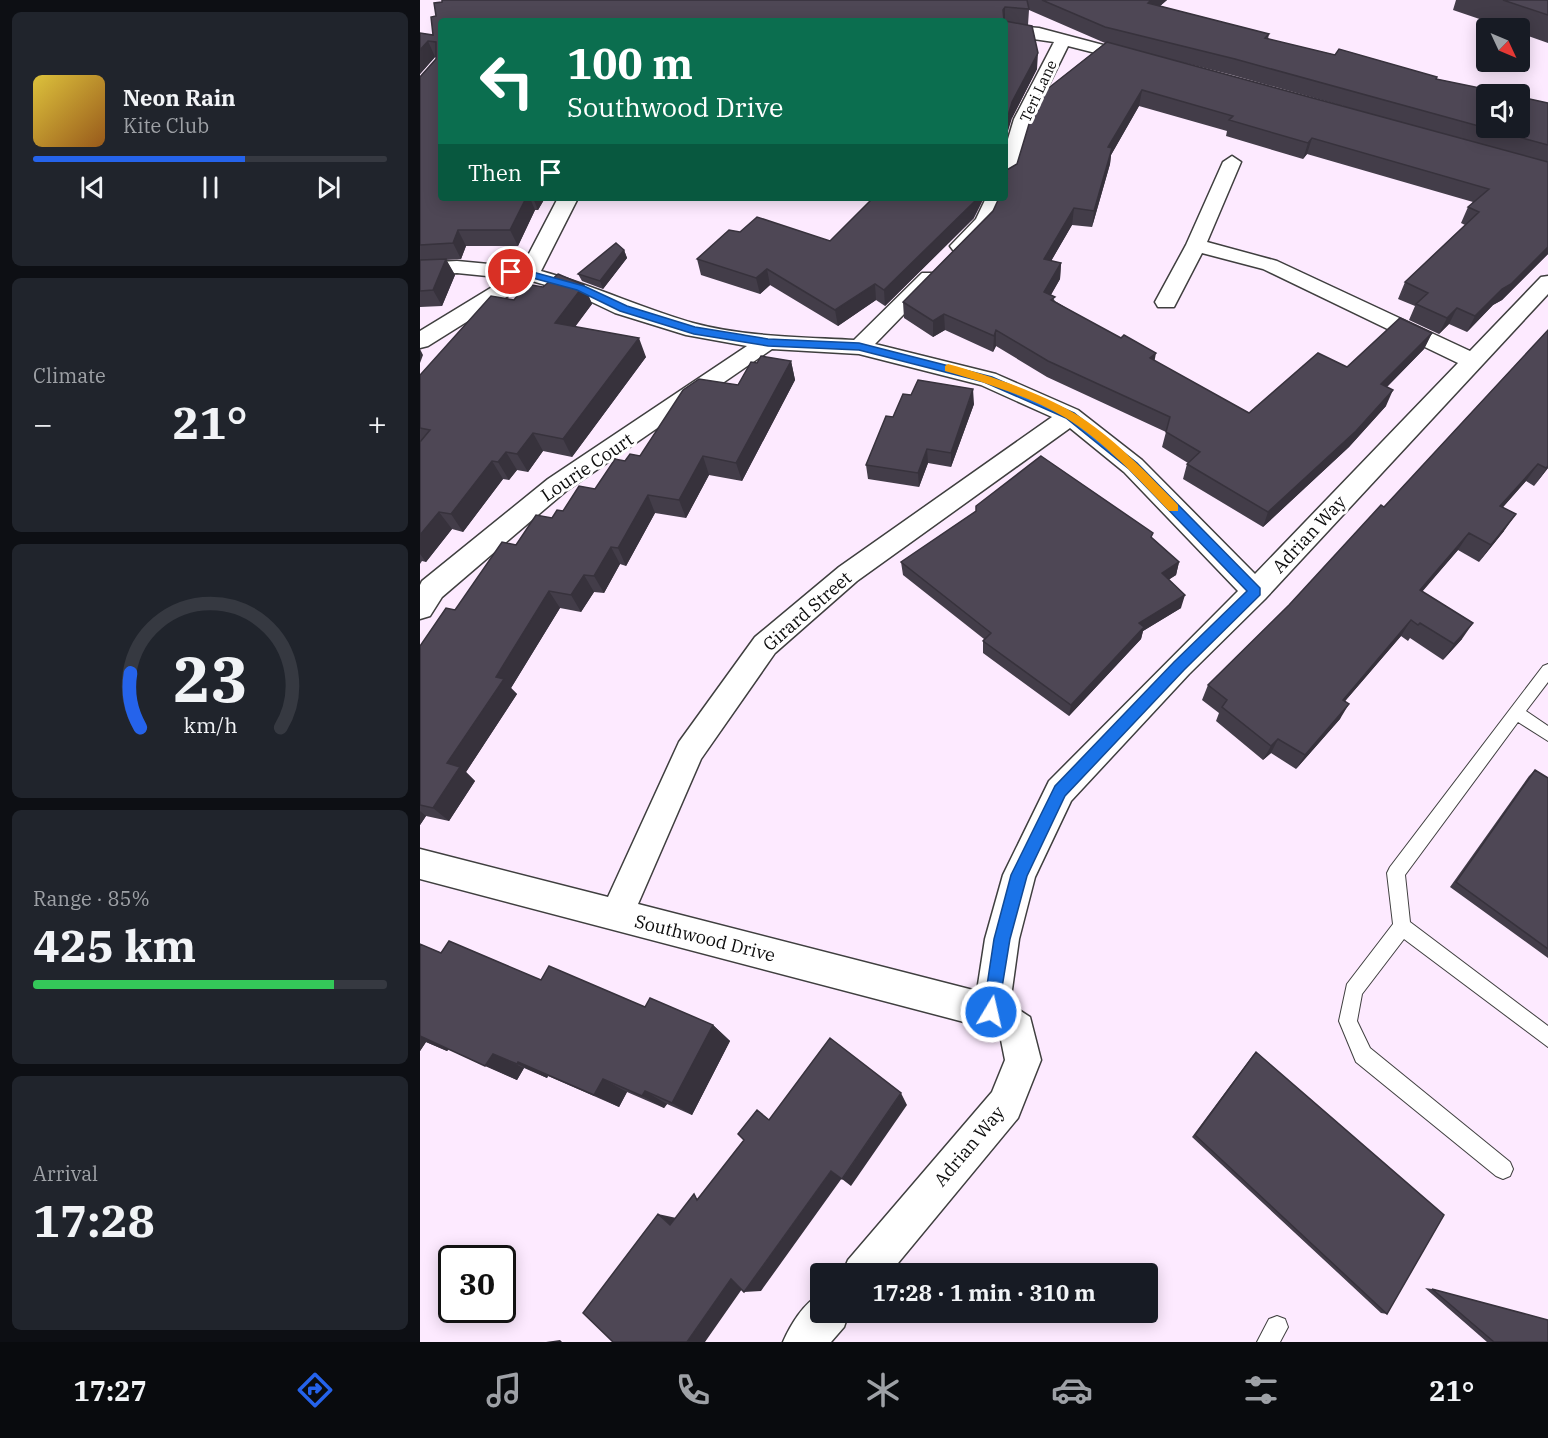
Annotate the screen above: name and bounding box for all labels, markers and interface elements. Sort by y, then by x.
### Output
north arrow [1476,18,1530,72]
map controls [1476,18,1530,138]
text: 100 m [567,36,693,91]
icon: left [468,42,546,120]
street label: Teri Lane [1015,57,1061,125]
text: Neon Rain [123,83,236,112]
button: sound [1476,84,1530,138]
text: Southwood Drive [567,89,784,124]
text: Kite Club [123,112,209,139]
icon: arrive [534,156,567,189]
text: Then [468,158,522,187]
icon: previous [76,171,109,204]
icon: pause [194,171,227,204]
icon: next [312,171,345,204]
pin [485,246,536,297]
icon: arrive [494,255,527,288]
text: Climate [33,362,106,389]
text: 21° [172,393,248,451]
text: − [33,402,53,445]
text: + [367,402,387,445]
street label: Lourie Court [536,428,638,506]
street label: Adrian Way [1267,490,1351,578]
street label: Girard Street [758,566,856,656]
text: 23 [173,638,247,719]
text: km/h [183,711,237,739]
text: Range · 85% [33,885,150,912]
street label: Southwood Drive [632,909,778,967]
text: 425 km [33,916,196,974]
position arrow [959,980,1023,1044]
street label: Adrian Way [929,1101,1010,1191]
text: Arrival [33,1160,98,1187]
text: 17:28 [33,1191,155,1249]
speed limit sign: 30 [438,1245,516,1323]
text: 17:28 · 1 min · 310 m [872,1278,1096,1307]
icon: directions [294,1369,336,1411]
icon: music [483,1369,525,1411]
icon: phone [672,1369,714,1411]
icon: climate [862,1369,904,1411]
icon: car [1051,1369,1093,1411]
icon: filters [1240,1369,1282,1411]
text: 17:27 [74,1373,147,1408]
text: 21° [1429,1373,1474,1408]

